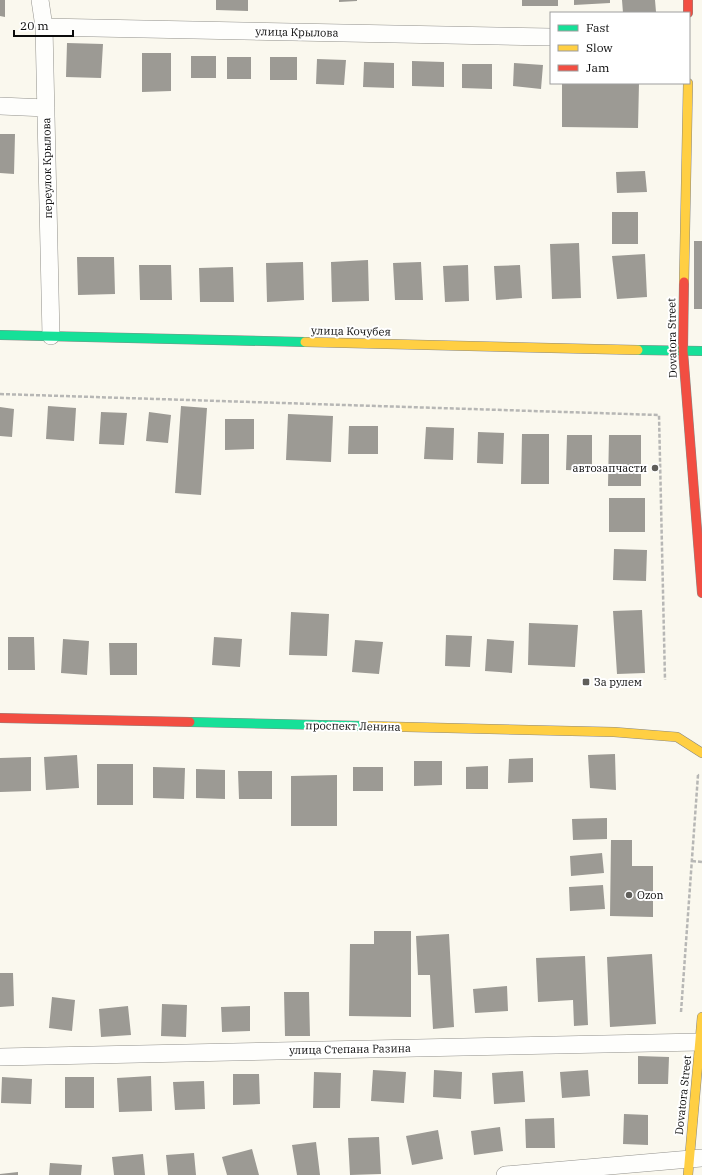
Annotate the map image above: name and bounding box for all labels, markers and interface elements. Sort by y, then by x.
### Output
scale bar [14,12,73,38]
legend [550,12,690,84]
text: 20 m [20,18,49,33]
text: Fast [586,20,610,35]
street label: улица Крылова [255,24,339,40]
text: Slow [586,40,613,55]
text: Jam [586,60,610,75]
street label: переулок Крылова [39,117,55,219]
street label: Dovatora Street [664,298,680,378]
street label: улица Кочубея [311,323,391,339]
place label: автозапчасти [573,461,647,475]
marker: автозапчасти [650,463,660,473]
place label: За рулем [594,675,642,689]
marker: За рулем [581,677,591,687]
street label: проспект Ленина [305,718,401,734]
place label: Ozon [637,888,664,902]
marker: Ozon [624,890,634,900]
street label: улица Степана Разина [289,1041,411,1057]
street label: Dovatora Street [672,1054,694,1135]

